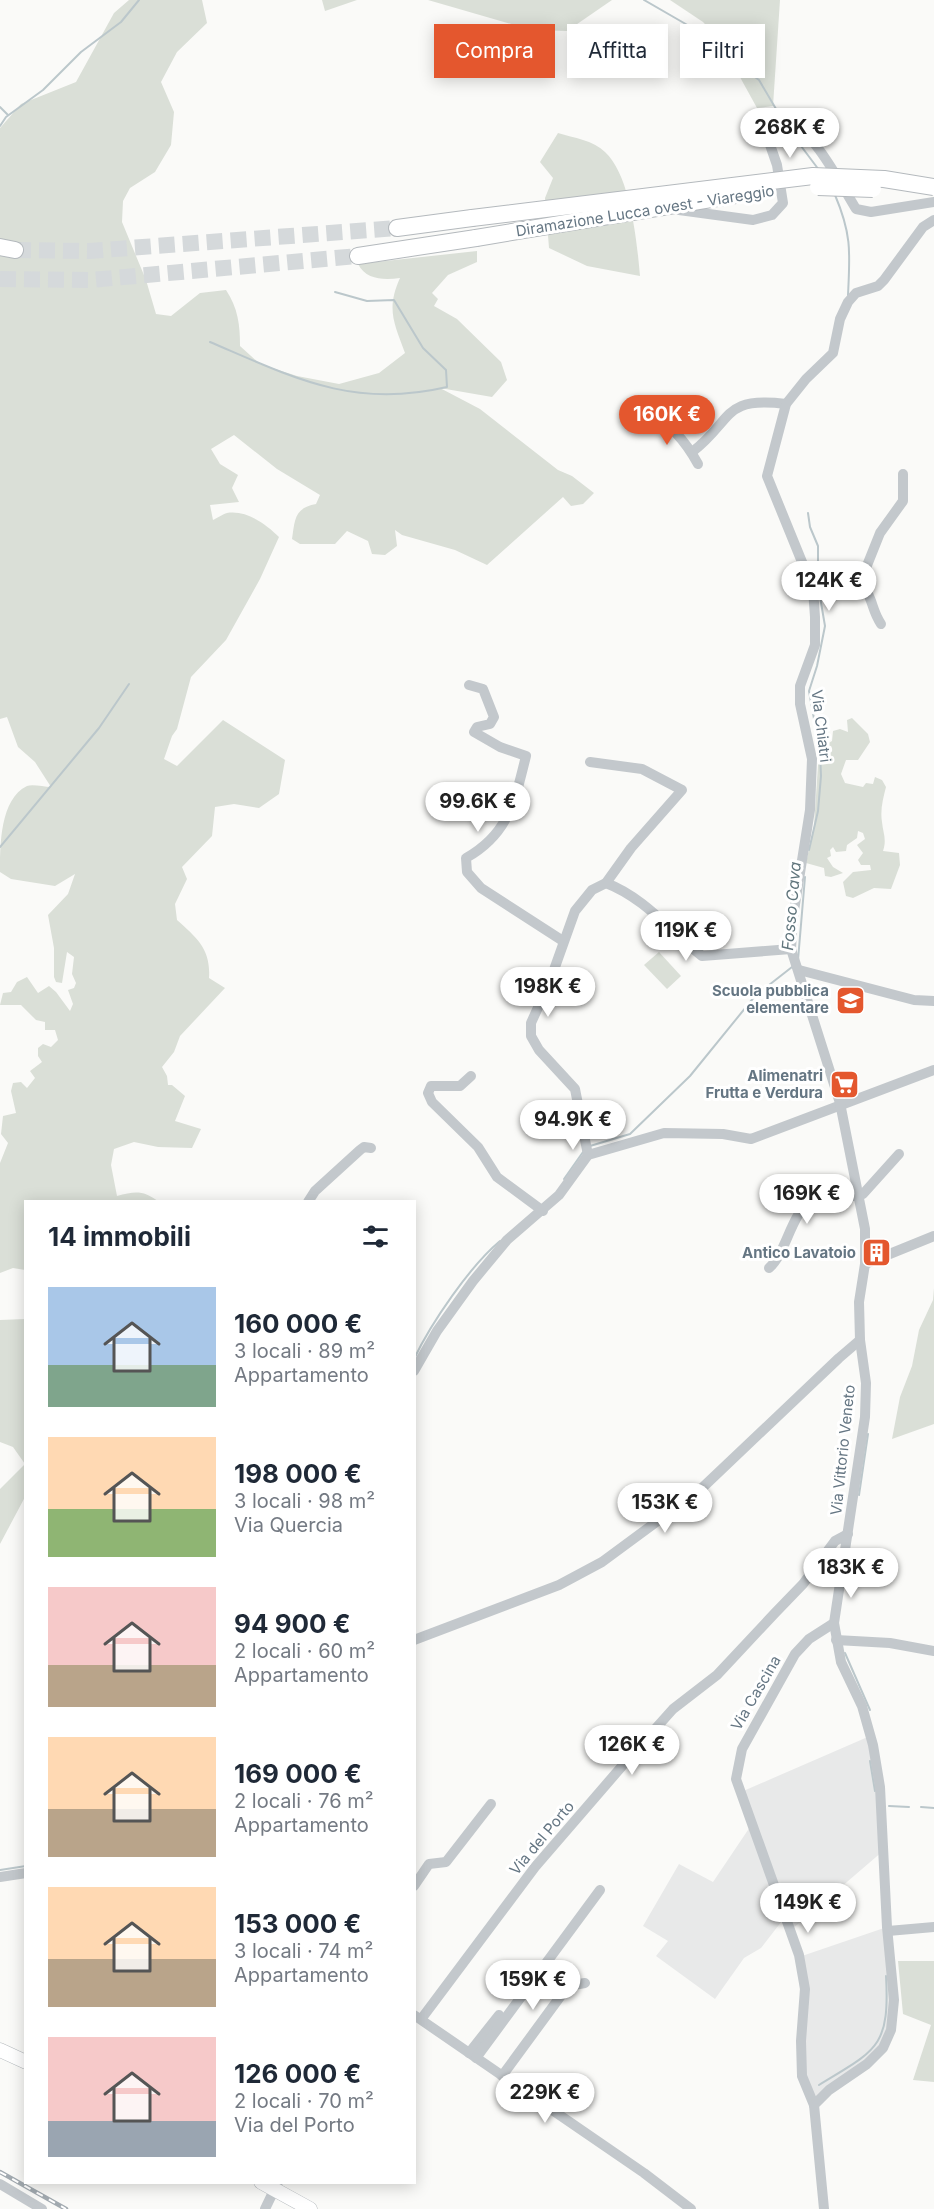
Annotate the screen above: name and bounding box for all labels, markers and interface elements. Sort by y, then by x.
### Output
chip: Compra [434,24,555,78]
chip: Affitta [567,24,668,78]
chip: Filtri [680,24,765,78]
pin: 268K € [741,108,839,159]
text: 268K € [754,115,826,139]
street label: Diramazione Lucca ovest - Viareggio [514,181,776,240]
pin: 160K € [618,395,716,446]
text: 160K € [633,402,701,426]
pin: 124K € [780,561,878,612]
text: 124K € [795,568,863,592]
street label: Via Chiatri [808,689,835,763]
pin: 99.6K € [423,782,533,833]
text: 99.6K € [439,789,517,813]
water label: Fosso Cava [777,861,805,951]
pin: 119K € [637,911,735,962]
text: 119K € [654,918,718,942]
pin: 198K € [499,967,597,1018]
text: 198K € [514,974,582,998]
place label: Scuola pubblica elementare [712,981,829,1017]
school or university icon: Scuola pubblica elementare [834,984,866,1016]
place label: Alimenatri Frutta e Verdura [705,1066,823,1102]
supermarket icon: Alimenatri Frutta e Verdura [828,1069,860,1101]
pin: 94.9K € [518,1100,628,1151]
text: 94.9K € [534,1107,612,1131]
pin: 169K € [758,1174,856,1225]
text: 169K € [773,1181,841,1205]
icon: filters [359,1220,392,1253]
text: 14 immobili [48,1221,191,1252]
building icon: Antico Lavatoio [861,1237,893,1269]
place label: Antico Lavatoio [742,1243,856,1262]
text: 160 000 € [234,1308,362,1339]
icon: home [96,1311,168,1383]
text: 3 locali · 89 m² [234,1339,375,1363]
text: Appartamento [234,1363,369,1387]
street label: Via Vittorio Veneto [826,1384,859,1516]
text: 198 000 € [234,1458,362,1489]
icon: home [96,1461,168,1533]
pin: 153K € [616,1483,714,1534]
text: 3 locali · 98 m² [234,1489,375,1513]
text: 153K € [631,1490,699,1514]
text: Via Quercia [234,1513,343,1537]
pin: 183K € [802,1548,900,1599]
text: 183K € [817,1555,885,1579]
text: 94 900 € [234,1608,351,1639]
icon: home [96,1611,168,1683]
text: 2 locali · 60 m² [234,1639,375,1663]
street label: Via Cascina [726,1652,785,1734]
text: Appartamento [234,1663,369,1687]
pin: 126K € [583,1725,681,1776]
text: 126K € [598,1732,666,1756]
text: 169 000 € [234,1758,362,1789]
icon: home [96,1761,168,1833]
text: 2 locali · 76 m² [234,1789,374,1813]
street label: Via del Porto [505,1797,578,1878]
text: Appartamento [234,1813,369,1837]
pin: 149K € [759,1883,857,1934]
text: 149K € [774,1890,842,1914]
text: 153 000 € [234,1908,361,1939]
icon: home [96,1911,168,1983]
text: 3 locali · 74 m² [234,1939,373,1963]
pin: 159K € [484,1960,582,2011]
text: Appartamento [234,1963,369,1987]
text: 159K € [499,1967,567,1991]
text: 126 000 € [234,2058,361,2089]
icon: home [96,2061,168,2133]
pin: 229K € [496,2073,594,2124]
text: 229K € [510,2080,581,2104]
text: 2 locali · 70 m² [234,2089,374,2113]
text: Via del Porto [234,2113,355,2137]

